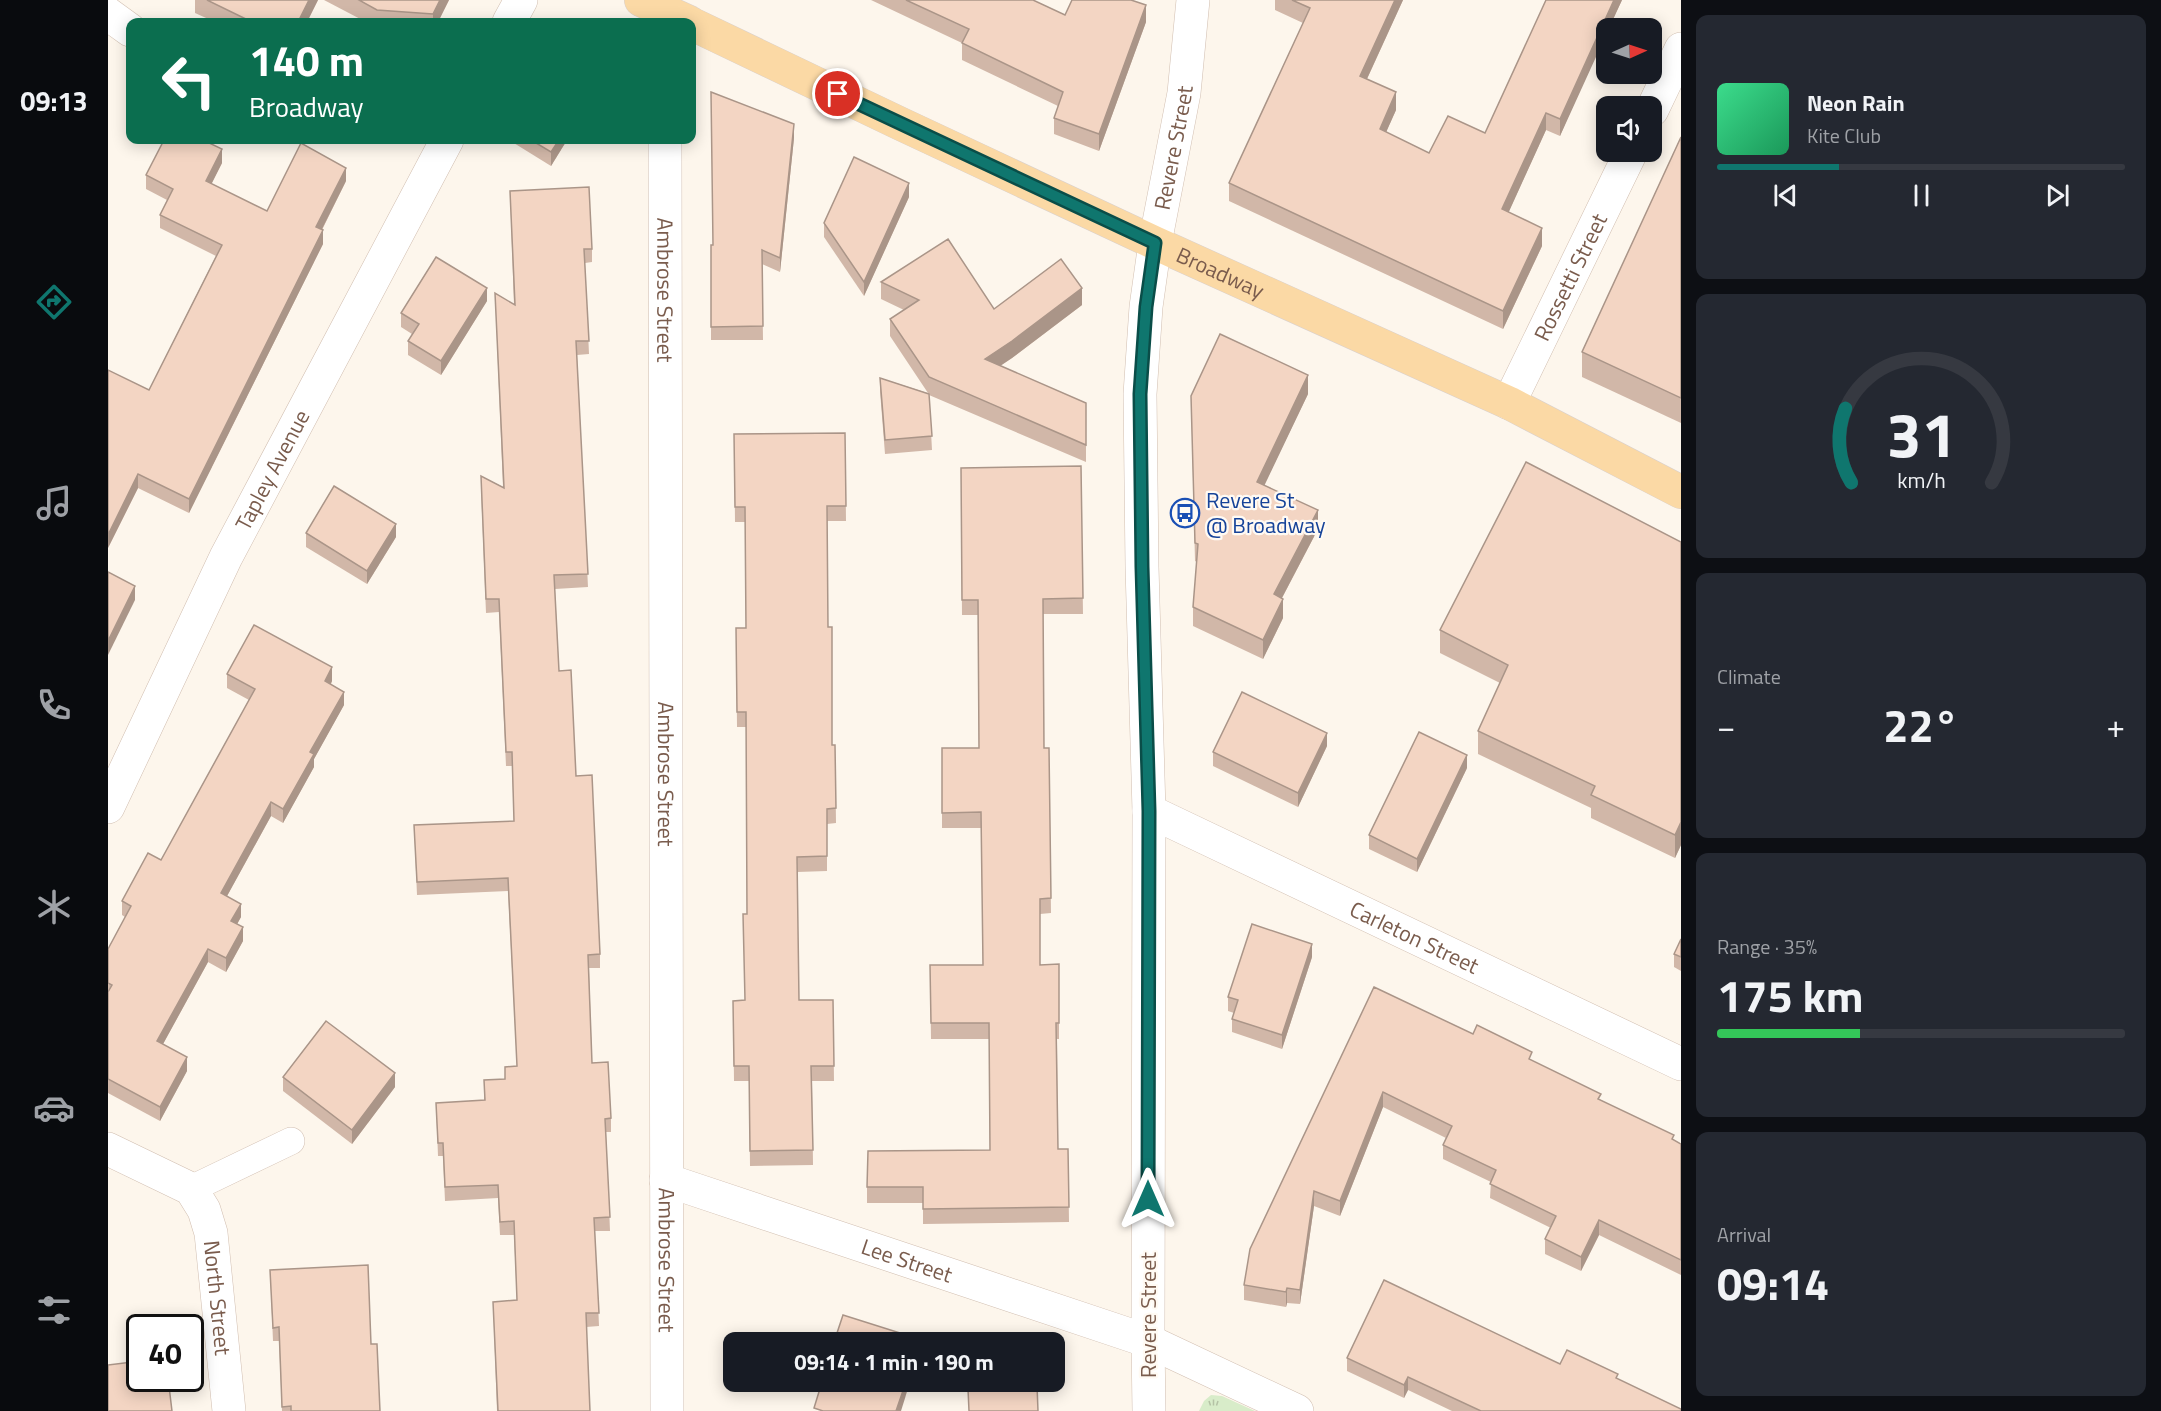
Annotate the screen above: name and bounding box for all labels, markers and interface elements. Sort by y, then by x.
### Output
north arrow [1596,18,1662,84]
map controls [1596,18,1662,162]
text: 140 m [249,28,364,92]
icon: left [150,42,228,120]
pin [812,68,863,119]
icon: arrive [821,77,854,110]
text: 09:13 [20,80,88,121]
street label: Revere Street [1145,84,1202,213]
text: Broadway [249,86,364,127]
text: Neon Rain [1807,86,1905,120]
button: sound [1596,96,1662,162]
text: Kite Club [1807,120,1881,151]
icon: previous [1769,179,1802,212]
icon: pause [1905,179,1938,212]
icon: next [2041,179,2074,212]
street label: Rossetti Street [1525,207,1616,347]
street label: Ambrose Street [648,217,682,363]
street label: Broadway [1171,238,1270,307]
icon: directions [33,281,75,323]
text: 31 [1886,386,1956,481]
street label: Tapley Avenue [226,403,318,536]
text: km/h [1897,465,1945,497]
icon: music [33,482,75,524]
place label: Revere St @ Broadway [1206,483,1326,542]
bus stop icon: Revere St @ Broadway [1169,497,1201,529]
text: Climate [1717,661,1781,692]
icon: phone [33,684,75,726]
text: 22° [1883,691,1959,759]
street label: Ambrose Street [649,701,683,847]
text: − [1717,701,1735,751]
text: + [2107,701,2125,751]
icon: climate [33,886,75,928]
street label: Carleton Street [1344,892,1485,983]
text: Range · 35% [1717,931,1817,962]
text: 175 km [1717,961,1863,1029]
icon: car [33,1087,75,1129]
position arrow [1116,1167,1180,1231]
street label: Ambrose Street [650,1187,684,1333]
text: Arrival [1717,1219,1771,1250]
street label: Lee Street [857,1229,957,1292]
street label: North Street [195,1239,240,1357]
text: 09:14 [1717,1249,1829,1317]
street label: Revere Street [1131,1252,1165,1378]
icon: filters [33,1289,75,1331]
speed limit sign: 40 [126,1314,204,1392]
text: 09:14 · 1 min · 190 m [794,1345,994,1379]

